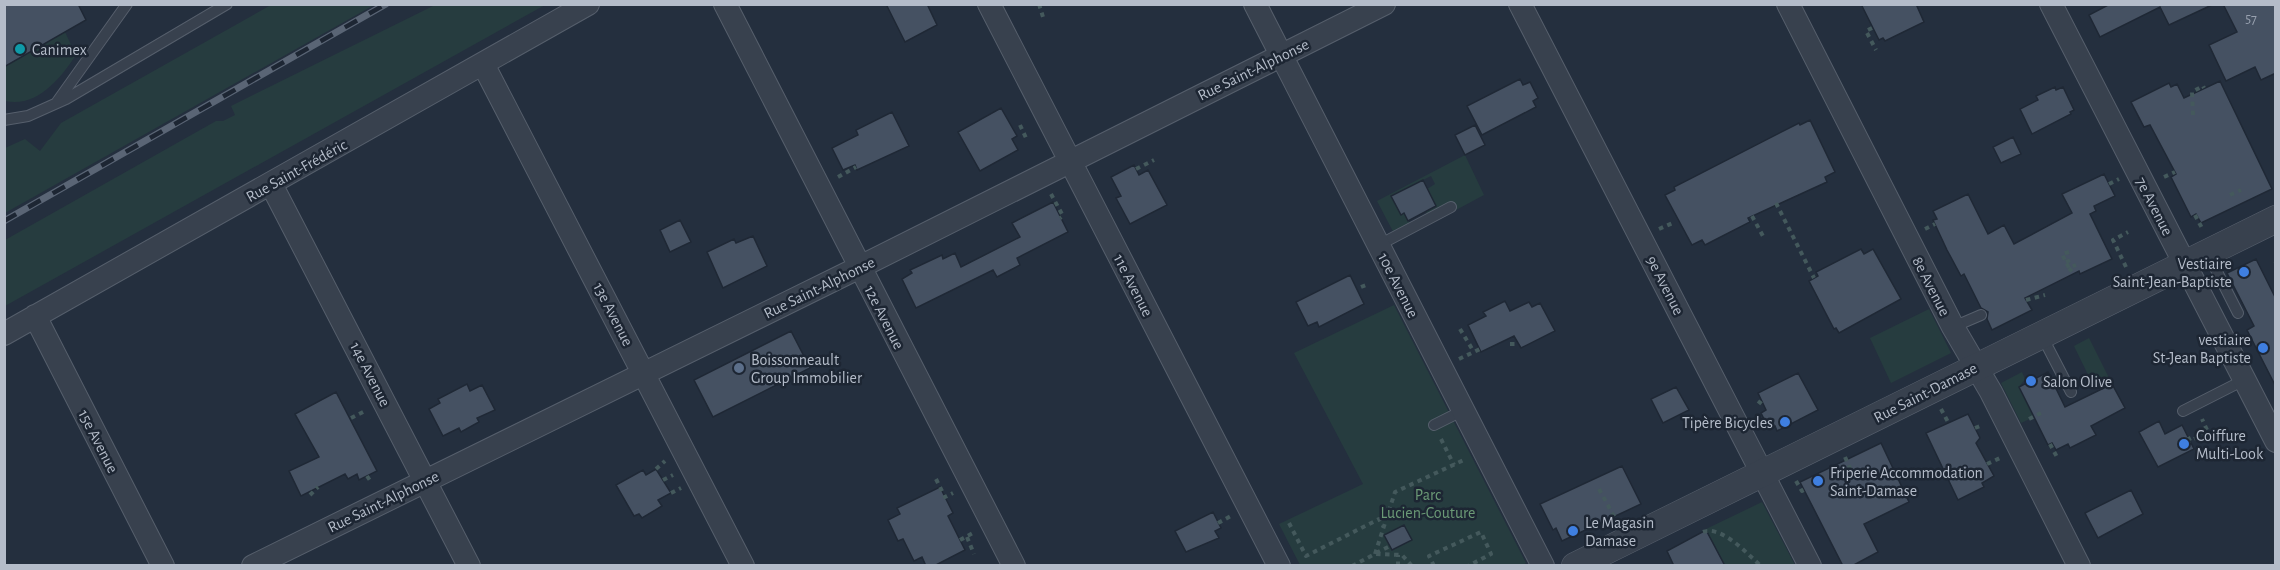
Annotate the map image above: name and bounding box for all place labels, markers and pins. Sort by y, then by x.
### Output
marker: Canimex [13,42,27,56]
place label: Canimex [32,42,87,58]
place label: Vestiaire Saint-Jean-Baptiste [2113,256,2232,290]
marker: Vestiaire Saint-Jean-Baptiste [2237,265,2251,279]
place label: vestiaire St-Jean Baptiste [2153,332,2251,366]
marker: vestiaire St-Jean Baptiste [2256,341,2270,355]
place label: Boissonneault Group Immobilier [751,352,863,386]
marker: Boissonneault Group Immobilier [732,361,746,375]
marker: Salon Olive [2024,374,2038,388]
place label: Salon Olive [2043,374,2112,390]
place label: Tipère Bicycles [1682,415,1773,432]
marker: Tipère Bicycles [1778,415,1792,429]
place label: Coiffure Multi-Look [2196,428,2264,462]
marker: Coiffure Multi-Look [2177,437,2191,451]
place label: Friperie Accommodation Saint-Damase [1830,465,1983,499]
marker: Friperie Accommodation Saint-Damase [1811,474,1825,488]
place label: Le Magasin Damase [1585,515,1654,549]
marker: Le Magasin Damase [1566,524,1580,538]

